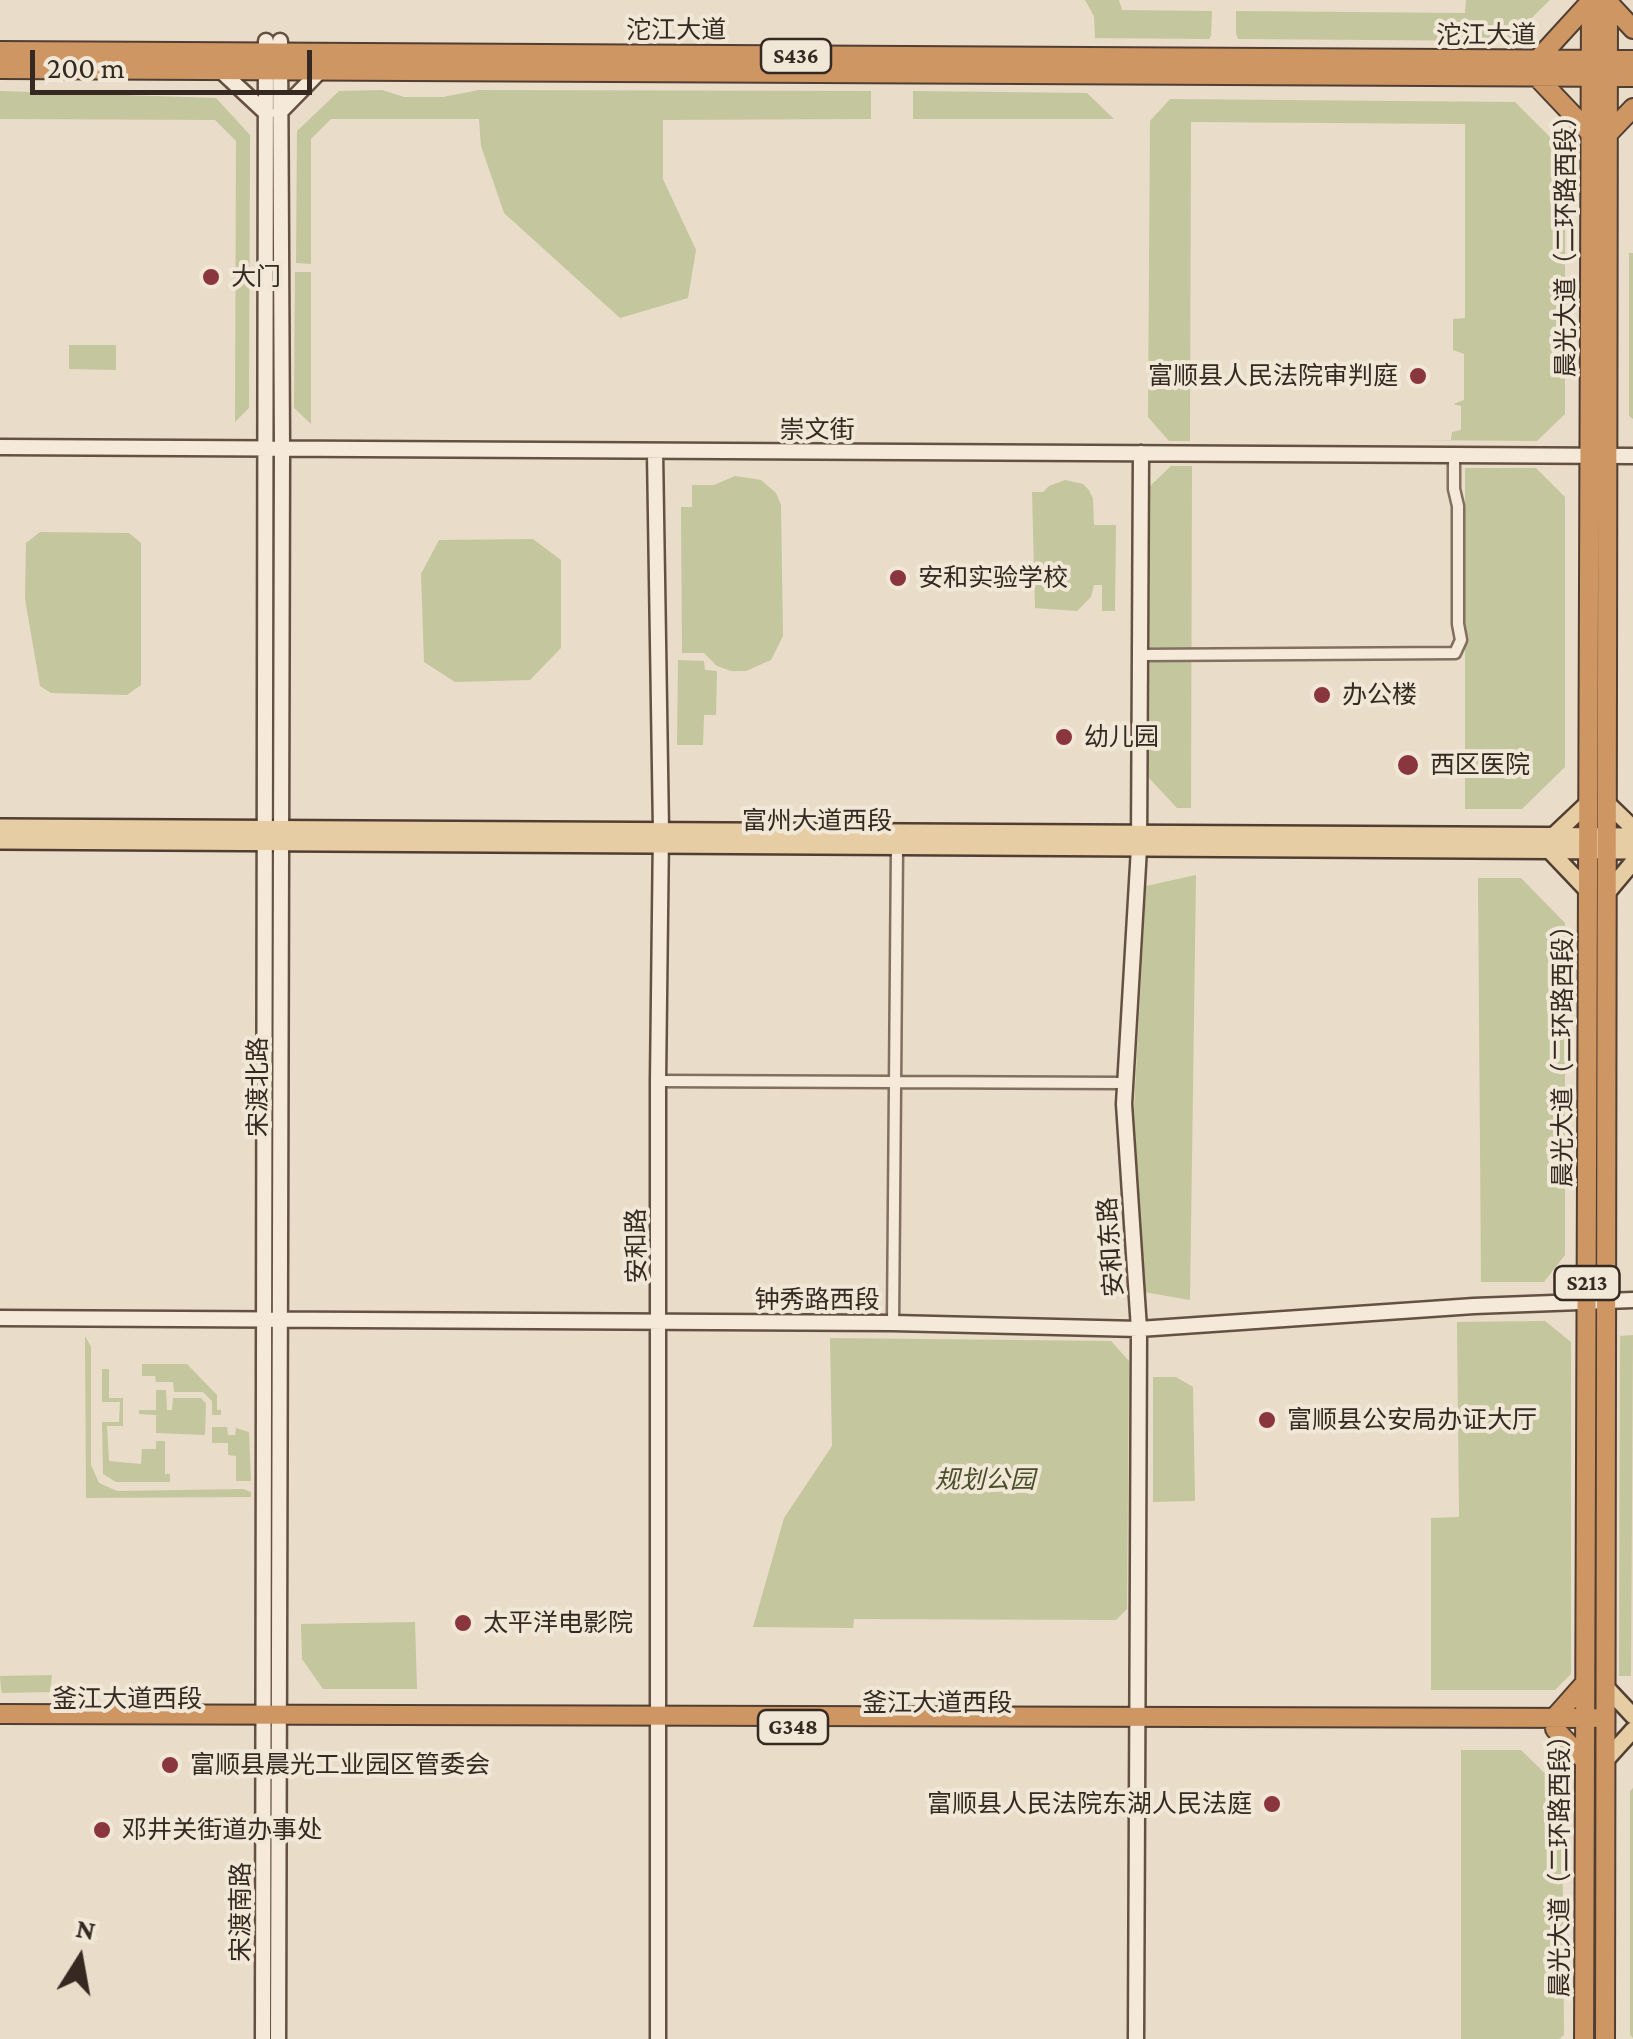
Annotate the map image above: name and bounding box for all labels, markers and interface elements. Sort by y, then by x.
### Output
street label: 沱江大道 [626,15,726,45]
street label: 沱江大道 [1436,20,1536,50]
scale bar [35,30,318,92]
road number: S436 [761,39,831,73]
text: 200 m [47,51,125,84]
street label: 晨光大道（二环路西段） [1551,103,1581,377]
place label: 大门 [231,262,281,292]
marker: 大门 [200,266,222,288]
place label: 富顺县人民法院审判庭 [1148,361,1398,391]
marker: 富顺县人民法院审判庭 [1407,365,1429,387]
street label: 崇文街 [780,415,854,445]
place label: 安和实验学校 [918,563,1068,593]
marker: 安和实验学校 [887,567,909,589]
place label: 办公楼 [1342,680,1417,710]
marker: 办公楼 [1311,684,1333,706]
place label: 幼儿园 [1084,722,1159,752]
marker: 幼儿园 [1053,726,1075,748]
place label: 西区医院 [1430,750,1530,780]
marker: 西区医院 [1395,752,1421,778]
street label: 富州大道西段 [742,806,892,836]
street label: 晨光大道（二环路西段） [1548,913,1578,1187]
street label: 宋渡北路 [243,1037,273,1137]
street label: 安和东路 [1093,1196,1129,1298]
street label: 安和路 [621,1208,653,1284]
road number: S213 [1554,1266,1620,1300]
street label: 钟秀路西段 [755,1285,879,1315]
place label: 富顺县公安局办证大厅 [1287,1405,1537,1435]
marker: 富顺县公安局办证大厅 [1256,1409,1278,1431]
park label: 规划公园 [935,1465,1035,1495]
place label: 太平洋电影院 [483,1608,633,1638]
marker: 太平洋电影院 [452,1612,474,1634]
street label: 釜江大道西段 [52,1684,202,1714]
street label: 釜江大道西段 [862,1688,1012,1718]
road number: G348 [758,1710,828,1744]
street label: 晨光大道（二环路西段） [1545,1723,1575,1997]
place label: 富顺县晨光工业园区管委会 [190,1750,490,1780]
marker: 富顺县晨光工业园区管委会 [159,1754,181,1776]
place label: 富顺县人民法院东湖人民法庭 [927,1789,1252,1819]
marker: 富顺县人民法院东湖人民法庭 [1261,1793,1283,1815]
place label: 邓井关街道办事处 [122,1815,322,1845]
marker: 邓井关街道办事处 [91,1819,113,1841]
street label: 宋渡南路 [226,1862,256,1962]
north arrow [30,1909,130,2009]
text: N [73,1912,98,1946]

